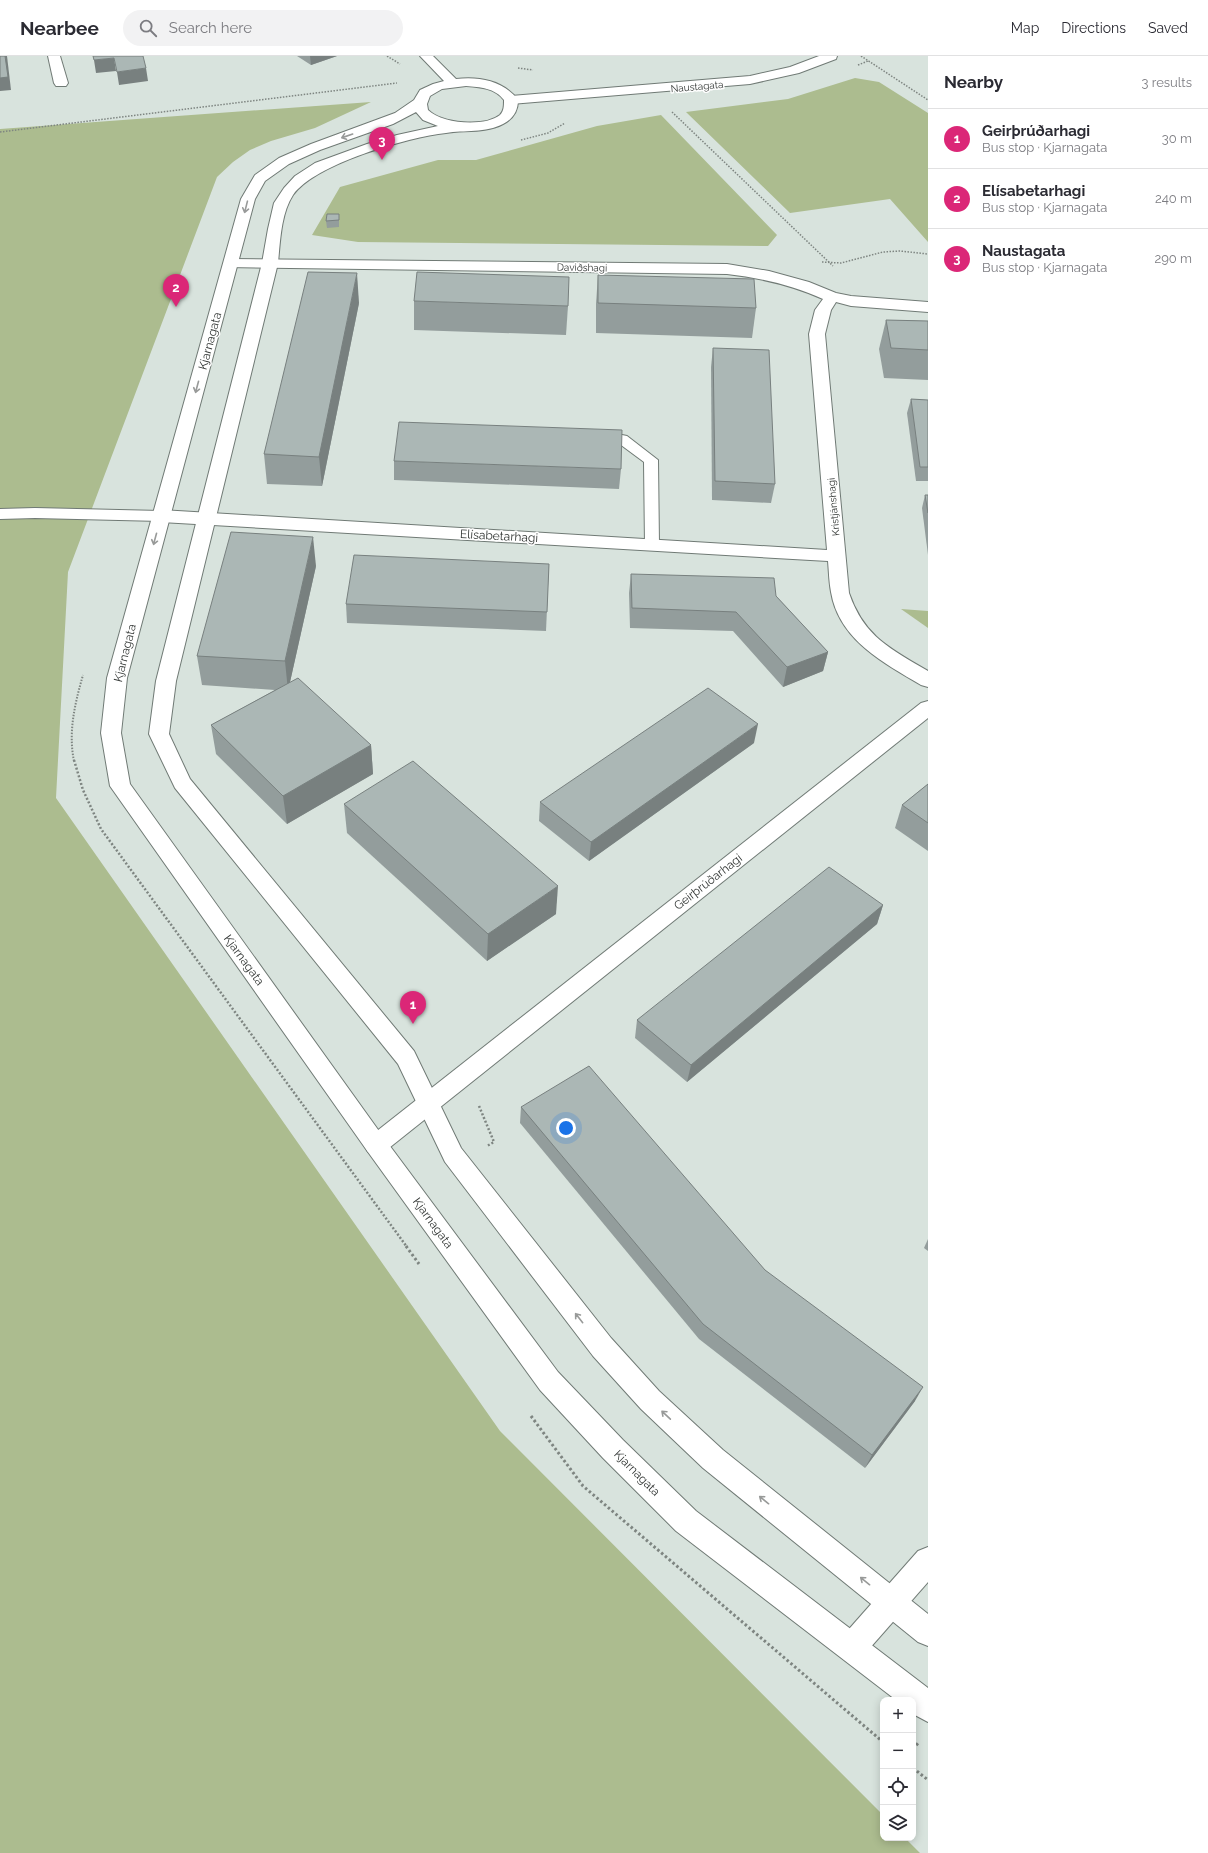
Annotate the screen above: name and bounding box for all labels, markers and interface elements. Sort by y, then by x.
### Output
search box [123,10,403,46]
text: Nearbee [20,17,99,39]
icon: search [137,17,159,39]
text: Search here [169,19,252,37]
text: Map [1011,20,1039,36]
text: Directions [1061,20,1126,36]
text: Saved [1148,20,1188,36]
text: Nearby [944,72,1003,92]
text: 3 results [1142,75,1192,90]
street label: Naustagata [670,79,724,94]
text: Geirþrúðarhagi [982,122,1090,140]
pin: 3 [369,127,395,160]
text: 1 [954,131,960,146]
text: 30 m [1162,131,1192,146]
one-way arrow [341,133,354,140]
text: Bus stop · Kjarnagata [982,140,1107,155]
text: Elísabetarhagi [982,182,1085,200]
text: 2 [953,191,961,206]
text: 240 m [1155,191,1192,206]
one-way arrow [242,200,249,213]
text: Bus stop · Kjarnagata [982,200,1107,215]
text: Naustagata [982,242,1065,260]
text: 3 [953,251,961,266]
text: 290 m [1154,251,1192,266]
text: Bus stop · Kjarnagata [982,260,1107,275]
street label: Daviðshagi [557,262,607,273]
pin: 2 [163,274,189,307]
street label: Kjarnagata [196,311,224,371]
one-way arrow [193,380,200,393]
street label: Kristjánshagi [825,477,842,536]
street label: Elísabetarhagi [460,527,538,545]
one-way arrow [151,532,158,545]
street label: Kjarnagata [111,623,139,683]
street label: Geirþrúðarhagi [671,851,745,913]
street label: Kjarnagata [221,932,267,988]
pin: 1 [400,991,426,1024]
your location [556,1118,576,1138]
street label: Kjarnagata [410,1195,456,1251]
one-way arrow [575,1312,584,1323]
one-way arrow [661,1410,671,1419]
street label: Kjarnagata [611,1447,663,1499]
one-way arrow [758,1496,769,1504]
one-way arrow [860,1577,871,1586]
map controls [880,1697,916,1841]
button: + [880,1697,916,1733]
button: − [880,1733,916,1769]
button: locate [880,1769,916,1805]
button: layers [880,1805,916,1841]

